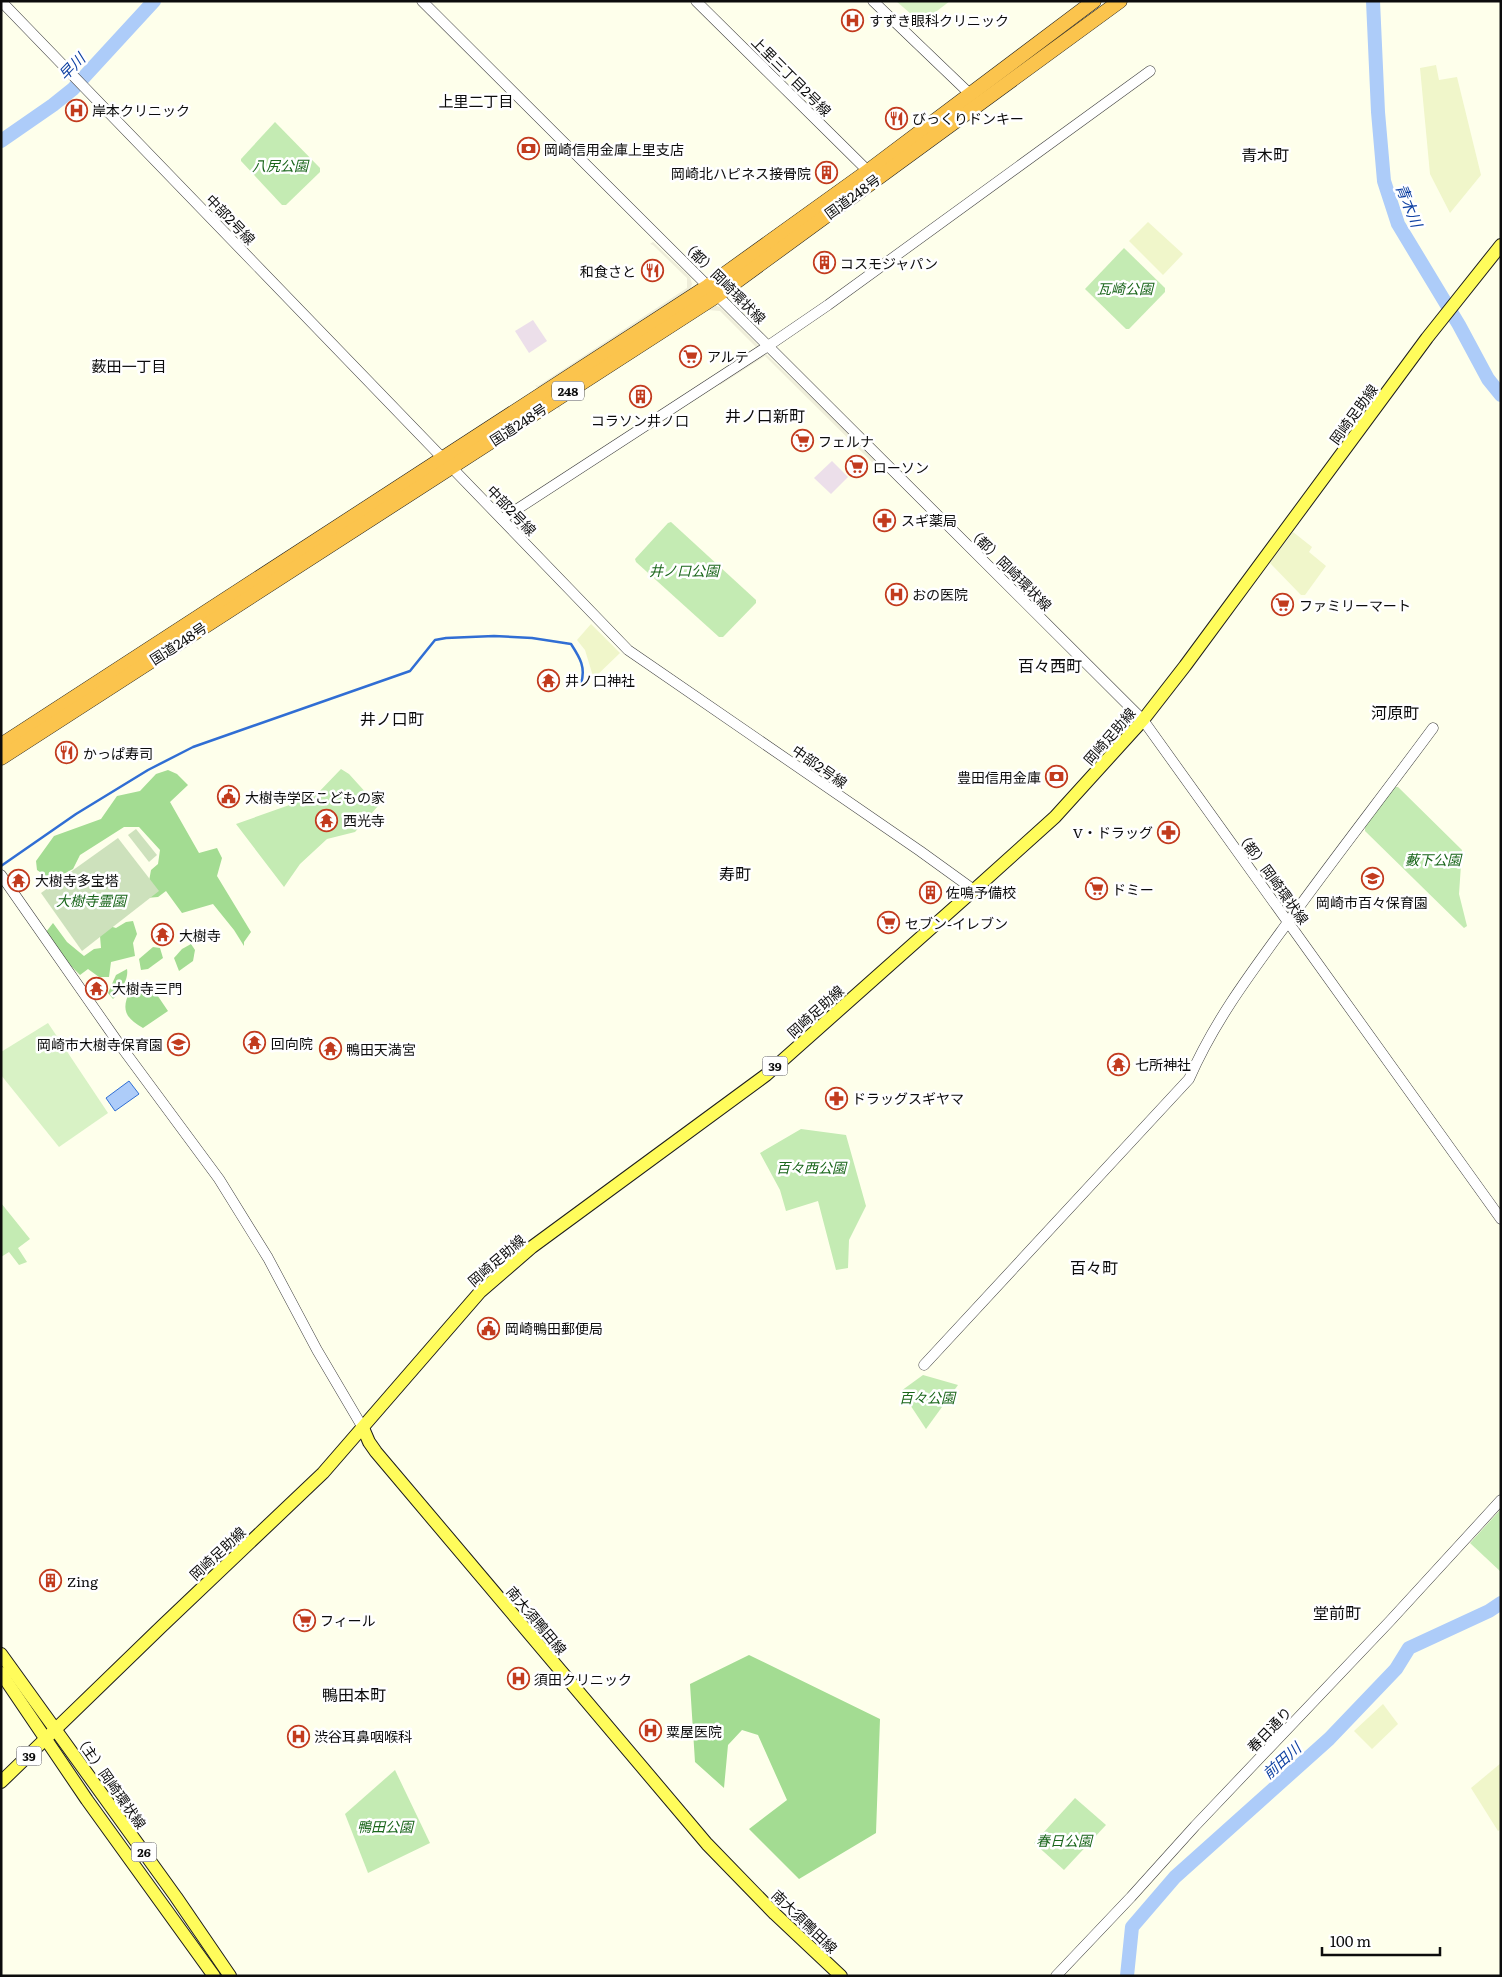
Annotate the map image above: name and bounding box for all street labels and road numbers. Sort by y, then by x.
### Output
street label: 上里三丁目2号線 [748,32,836,120]
street label: 国道248号 [820,169,884,223]
street label: 中部2号線 [202,189,260,249]
street label: （都）岡崎環状線 [677,234,771,328]
street label: 岡崎足助線 [1324,380,1382,448]
road number: 248 [552,382,584,401]
street label: 国道248号 [485,398,551,450]
street label: 中部2号線 [483,480,541,540]
street label: （都）岡崎環状線 [963,521,1057,615]
street label: 国道248号 [145,617,211,669]
street label: 岡崎足助線 [1078,703,1140,769]
street label: 中部2号線 [788,740,852,792]
street label: （都）岡崎環状線 [1232,826,1314,928]
street label: 岡崎足助線 [782,980,848,1042]
road number: 39 [762,1056,788,1076]
street label: 岡崎足助線 [463,1229,529,1291]
street label: 岡崎足助線 [185,1522,249,1584]
street label: 南大須鴨田線 [502,1581,572,1659]
street label: 春日通り [1242,1702,1296,1756]
street label: （主）岡崎環状線 [71,1729,151,1833]
road number: 39 [16,1746,42,1765]
road number: 26 [132,1842,156,1861]
street label: 南大須鴨田線 [768,1885,842,1957]

